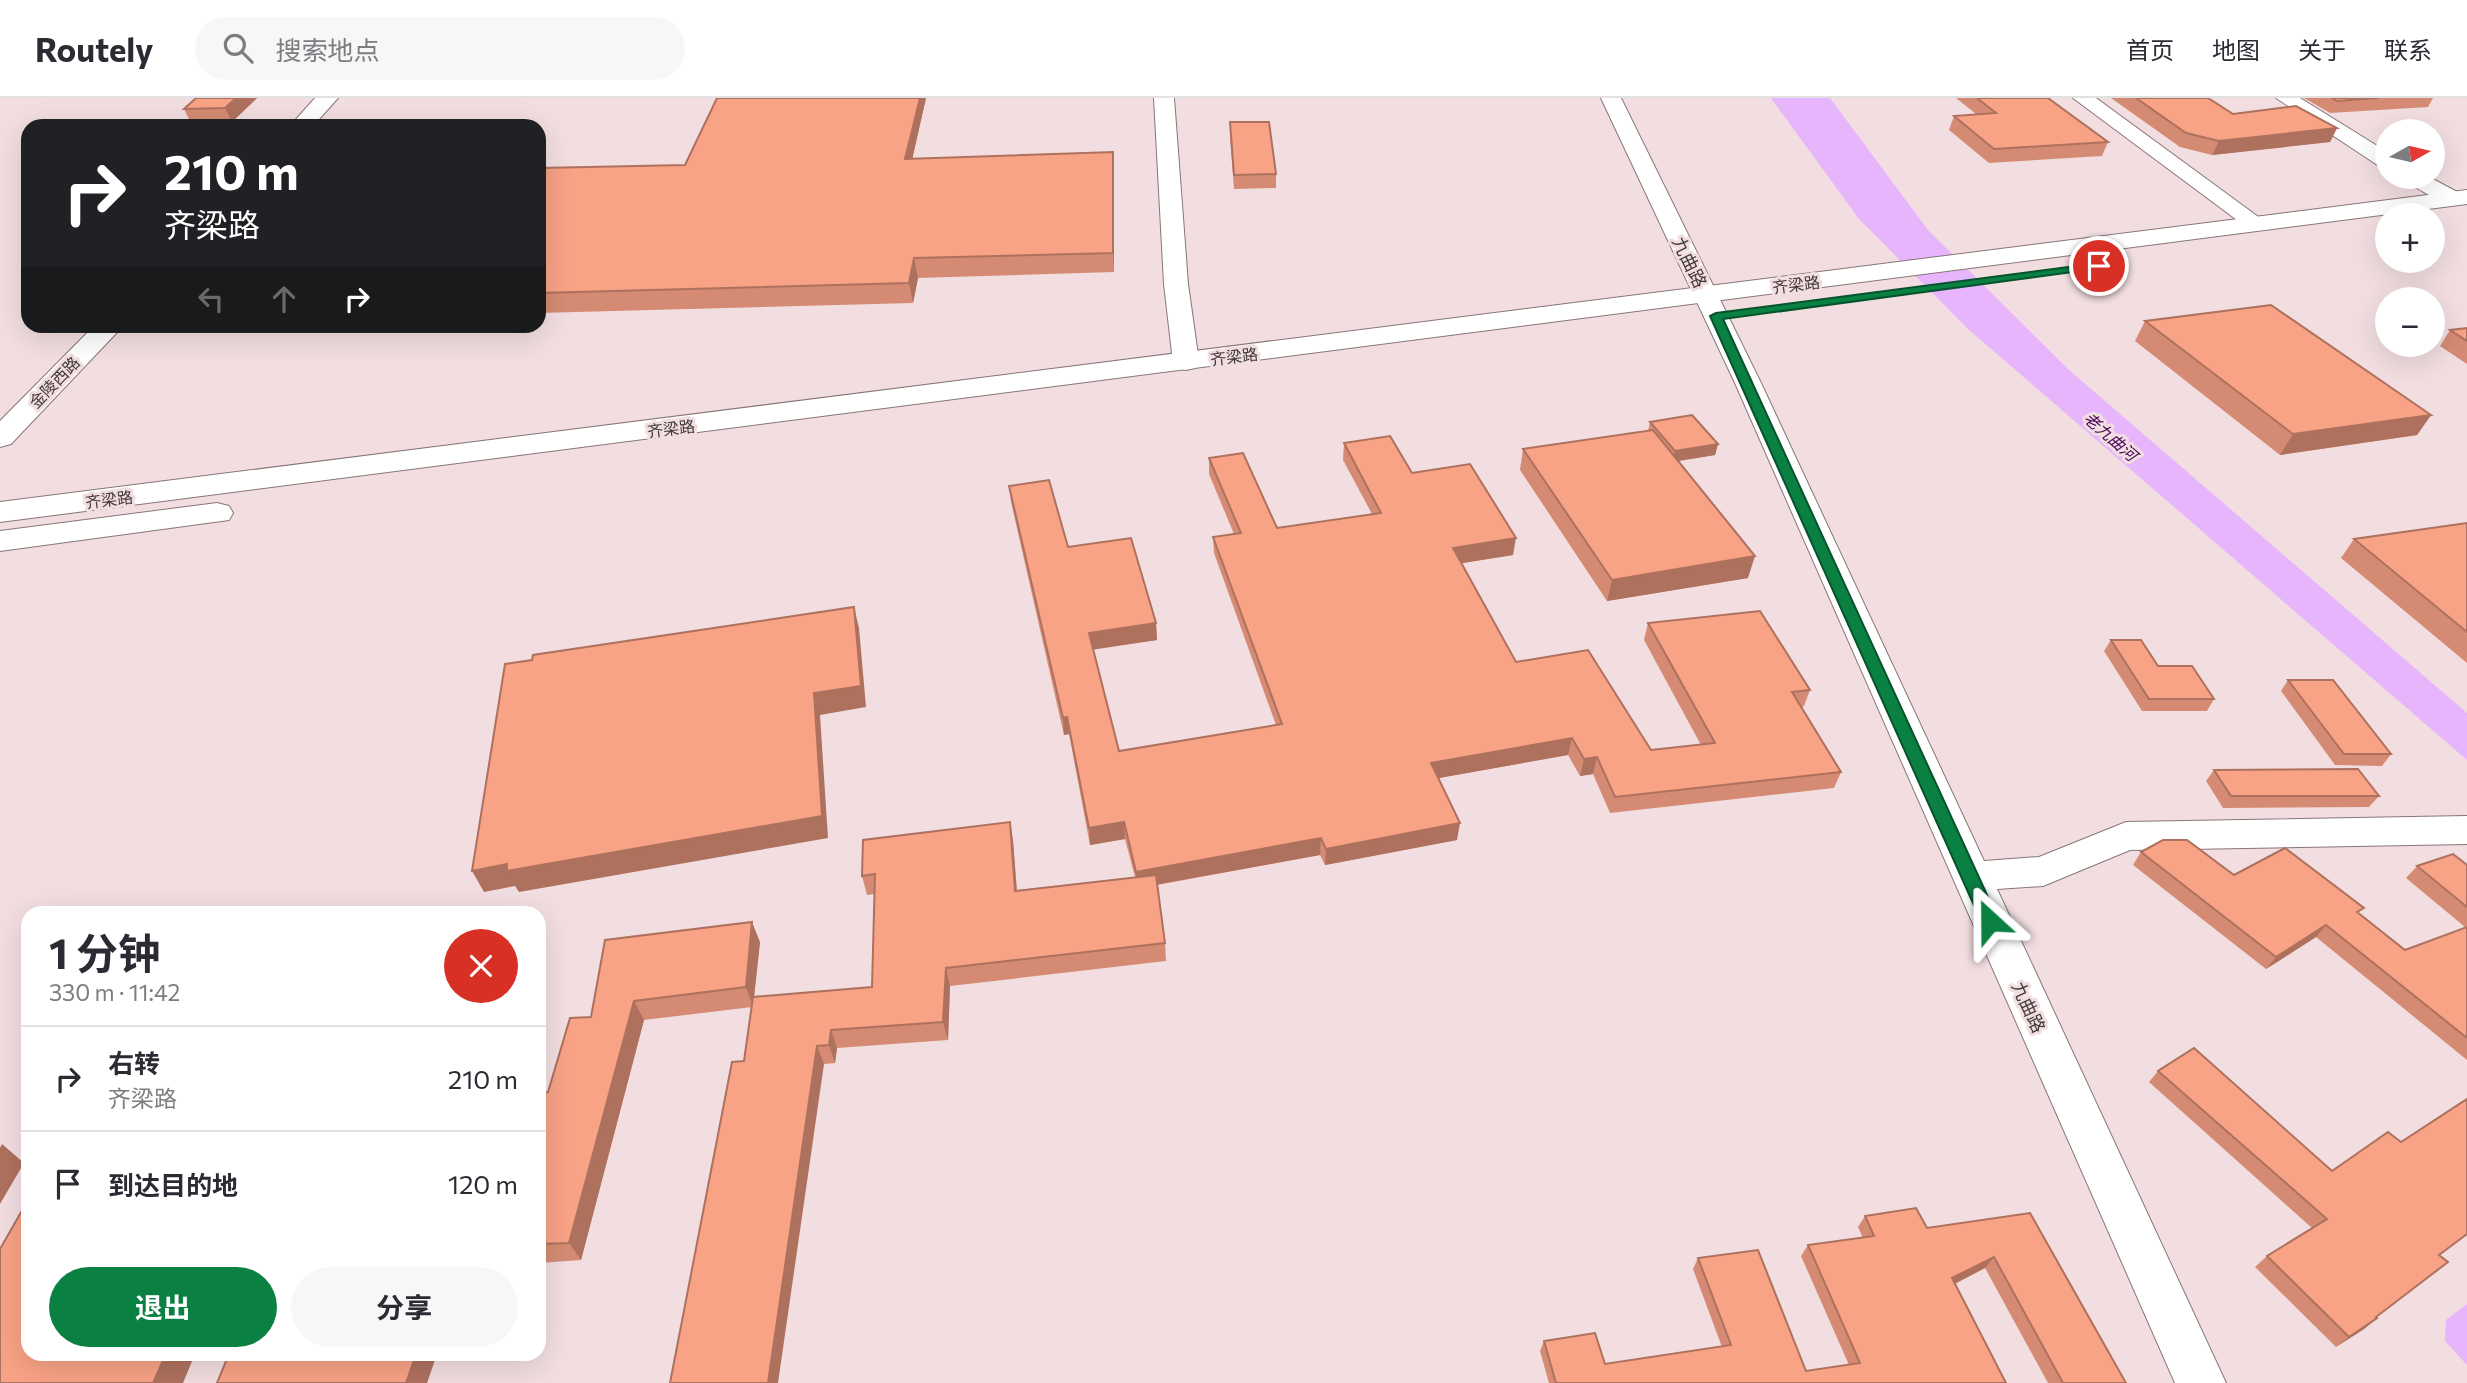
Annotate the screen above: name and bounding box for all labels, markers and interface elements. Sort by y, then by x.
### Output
search box [195,17,685,80]
text: Routely [35,28,153,69]
icon: search [219,29,257,67]
text: 搜索地点 [275,34,380,65]
text: 首页 [2126,35,2174,64]
text: 地图 [2212,35,2260,64]
text: 关于 [2298,35,2346,64]
text: 联系 [2384,35,2432,64]
north arrow [2375,119,2445,189]
map controls [2375,119,2445,357]
text: 210 m [164,140,299,200]
icon: right [49,147,140,238]
button: + [2375,203,2445,273]
text: 齐梁路 [164,204,260,244]
street label: 九曲路 [1668,233,1712,291]
pin [2069,236,2129,296]
icon: arrive [2080,247,2118,285]
street label: 齐梁路 [1771,272,1821,296]
icon: left [192,280,230,318]
icon: ahead [265,280,303,318]
icon: right [338,280,376,318]
button: − [2375,287,2445,357]
street label: 齐梁路 [1209,344,1259,368]
street label: 金陵西路 [25,352,83,412]
water label: 老九曲河 [2081,408,2144,466]
street label: 齐梁路 [646,416,696,440]
street label: 齐梁路 [84,487,134,511]
position arrow [1953,884,2027,958]
text: 1 分钟 [49,926,160,978]
button: close [444,929,518,1003]
text: 330 m · 11:42 [49,978,180,1006]
street label: 九曲路 [2008,978,2050,1036]
text: 右转 [108,1047,160,1078]
icon: right [49,1060,87,1098]
text: 210 m [448,1063,518,1094]
text: 齐梁路 [108,1084,177,1112]
icon: arrive [49,1165,87,1203]
text: 120 m [448,1168,518,1199]
text: 到达目的地 [108,1169,238,1200]
button: 退出 [49,1267,277,1347]
button: 分享 [291,1267,518,1347]

